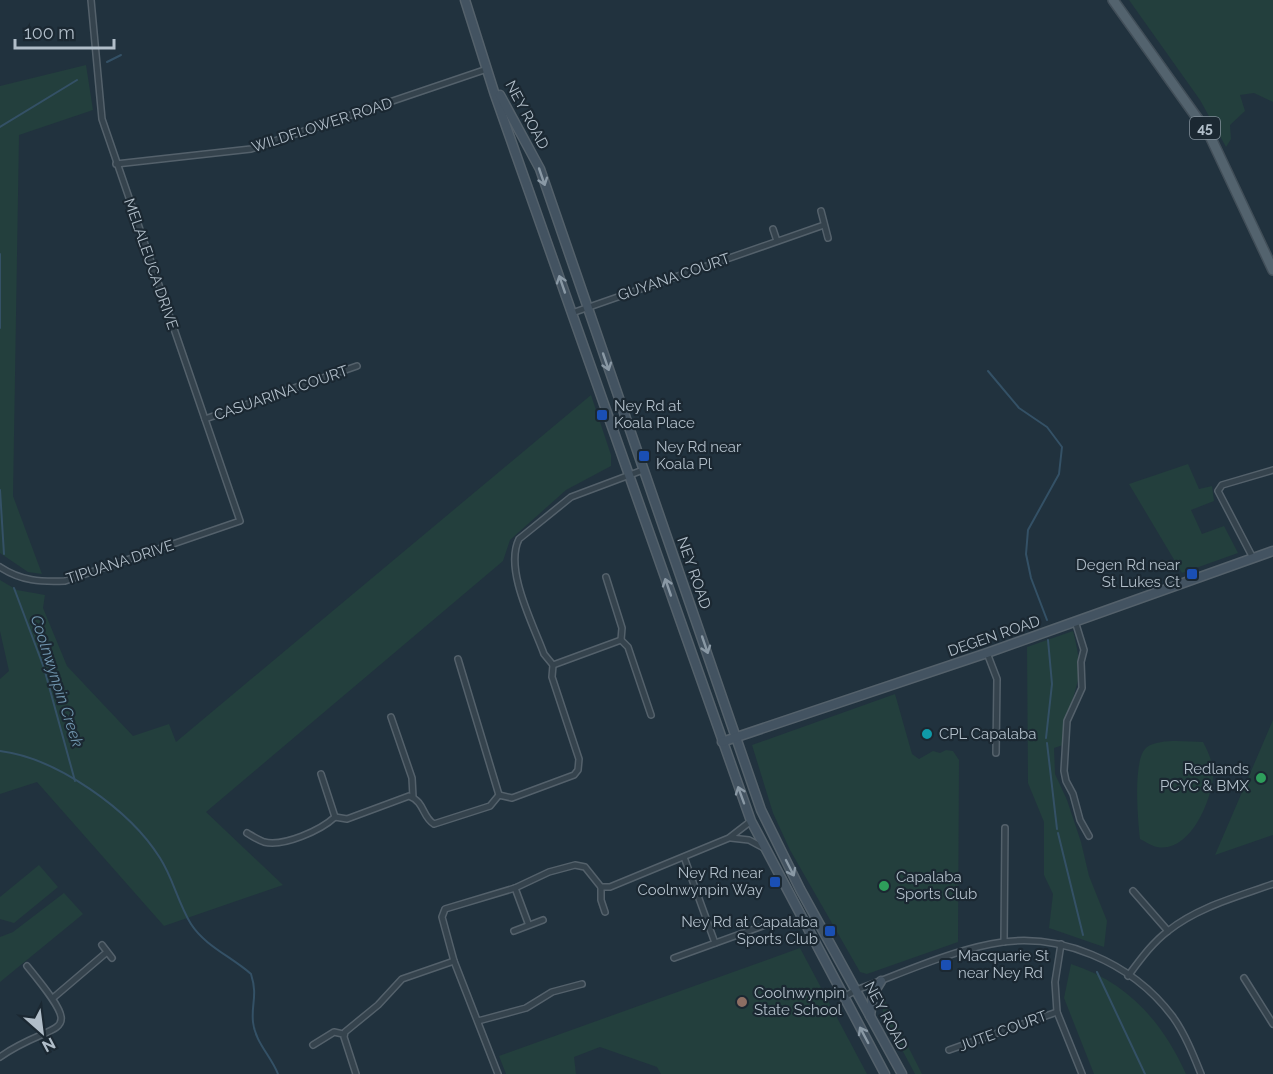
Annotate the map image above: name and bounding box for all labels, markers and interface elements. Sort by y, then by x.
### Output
scale bar [15,12,114,50]
text: 100 m [24,22,75,43]
street label: NEY ROAD [501,78,553,153]
street label: WILDFLOWER ROAD [249,94,395,156]
road number: 45 [1190,117,1220,139]
one-way arrow [538,168,549,186]
street label: MELALEUCA DRIVE [120,196,182,332]
street label: GUYANA COURT [616,249,732,305]
one-way arrow [555,275,566,294]
one-way arrow [601,352,612,371]
street label: CASUARINA COURT [212,362,350,424]
place label: Ney Rd at Koala Place [614,397,695,432]
marker: Ney Rd at Koala Place [595,408,609,422]
place label: Ney Rd near Koala Pl [656,438,742,473]
marker: Ney Rd near Koala Pl [637,449,651,463]
street label: NEY ROAD [673,534,715,612]
street label: TIPUANA DRIVE [64,536,176,588]
place label: Degen Rd near St Lukes Ct [1076,556,1181,591]
marker: Degen Rd near St Lukes Ct [1185,567,1199,581]
one-way arrow [662,578,673,597]
water label: Coolnwynpin Creek [27,612,87,750]
street label: DEGEN ROAD [945,612,1043,660]
one-way arrow [700,635,711,654]
place label: CPL Capalaba [939,725,1036,743]
marker: CPL Capalaba [920,727,934,741]
place label: Redlands PCYC & BMX [1160,760,1250,795]
marker: Redlands PCYC & BMX [1254,771,1268,785]
one-way arrow [735,786,746,805]
one-way arrow [785,859,796,877]
place label: Ney Rd near Coolnwynpin Way [638,864,764,899]
place label: Capalaba Sports Club [896,868,977,903]
marker: Ney Rd near Coolnwynpin Way [768,875,782,889]
marker: Capalaba Sports Club [877,879,891,893]
place label: Ney Rd at Capalaba Sports Club [681,913,818,948]
marker: Ney Rd at Capalaba Sports Club [823,924,837,938]
place label: Macquarie St near Ney Rd [958,947,1049,982]
marker: Macquarie St near Ney Rd [939,958,953,972]
street label: NEY ROAD [860,979,912,1054]
place label: Coolnwynpin State School [754,984,845,1019]
marker: Coolnwynpin State School [735,995,749,1009]
north arrow [12,1002,72,1062]
street label: JUTE COURT [957,1007,1049,1055]
one-way arrow [858,1027,869,1045]
text: N [39,1034,59,1056]

